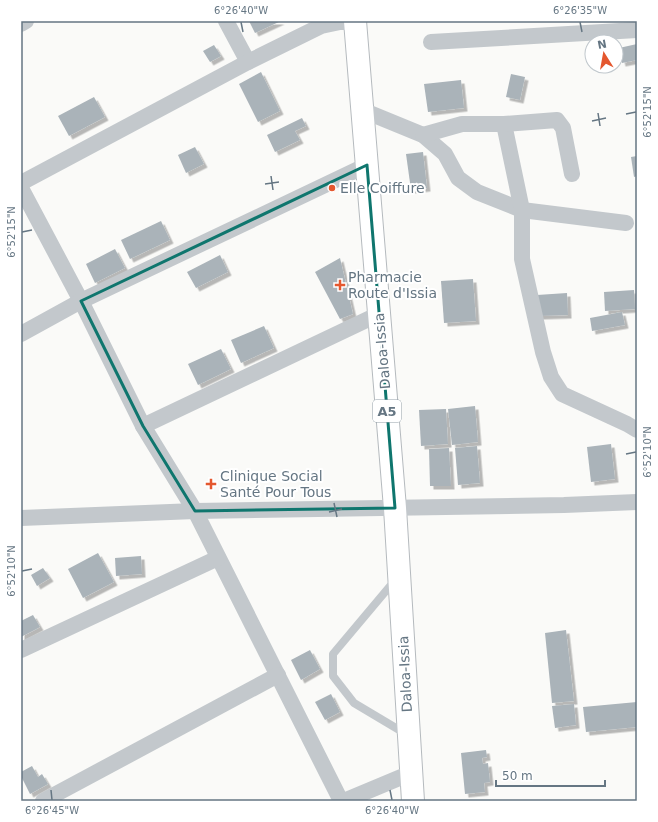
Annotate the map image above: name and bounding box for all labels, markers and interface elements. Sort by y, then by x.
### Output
text: 6°26'40"W [214,5,268,16]
text: 6°26'35"W [553,5,607,16]
north arrow [584,34,624,74]
text: N [596,37,608,52]
text: 6°52'15"N [642,86,653,138]
place label: Elle Coiffure [340,180,425,196]
marker: Elle Coiffure [327,183,337,193]
text: 6°52'15"N [6,206,17,258]
place label: Pharmacie Route d'Issia [348,269,437,301]
marker: Pharmacie Route d'Issia [335,280,345,290]
street label: Daloa-Issia [371,312,393,390]
road number: A5 [373,400,401,422]
text: 6°52'10"N [642,426,653,478]
place label: Clinique Social Santé Pour Tous [220,468,331,500]
marker: Clinique Social Santé Pour Tous [205,478,217,490]
text: 6°52'10"N [6,545,17,597]
street label: Daloa-Issia [395,635,415,713]
scale bar [496,762,605,788]
text: 50 m [502,769,533,783]
text: 6°26'45"W [25,805,79,816]
text: 6°26'40"W [365,805,419,816]

